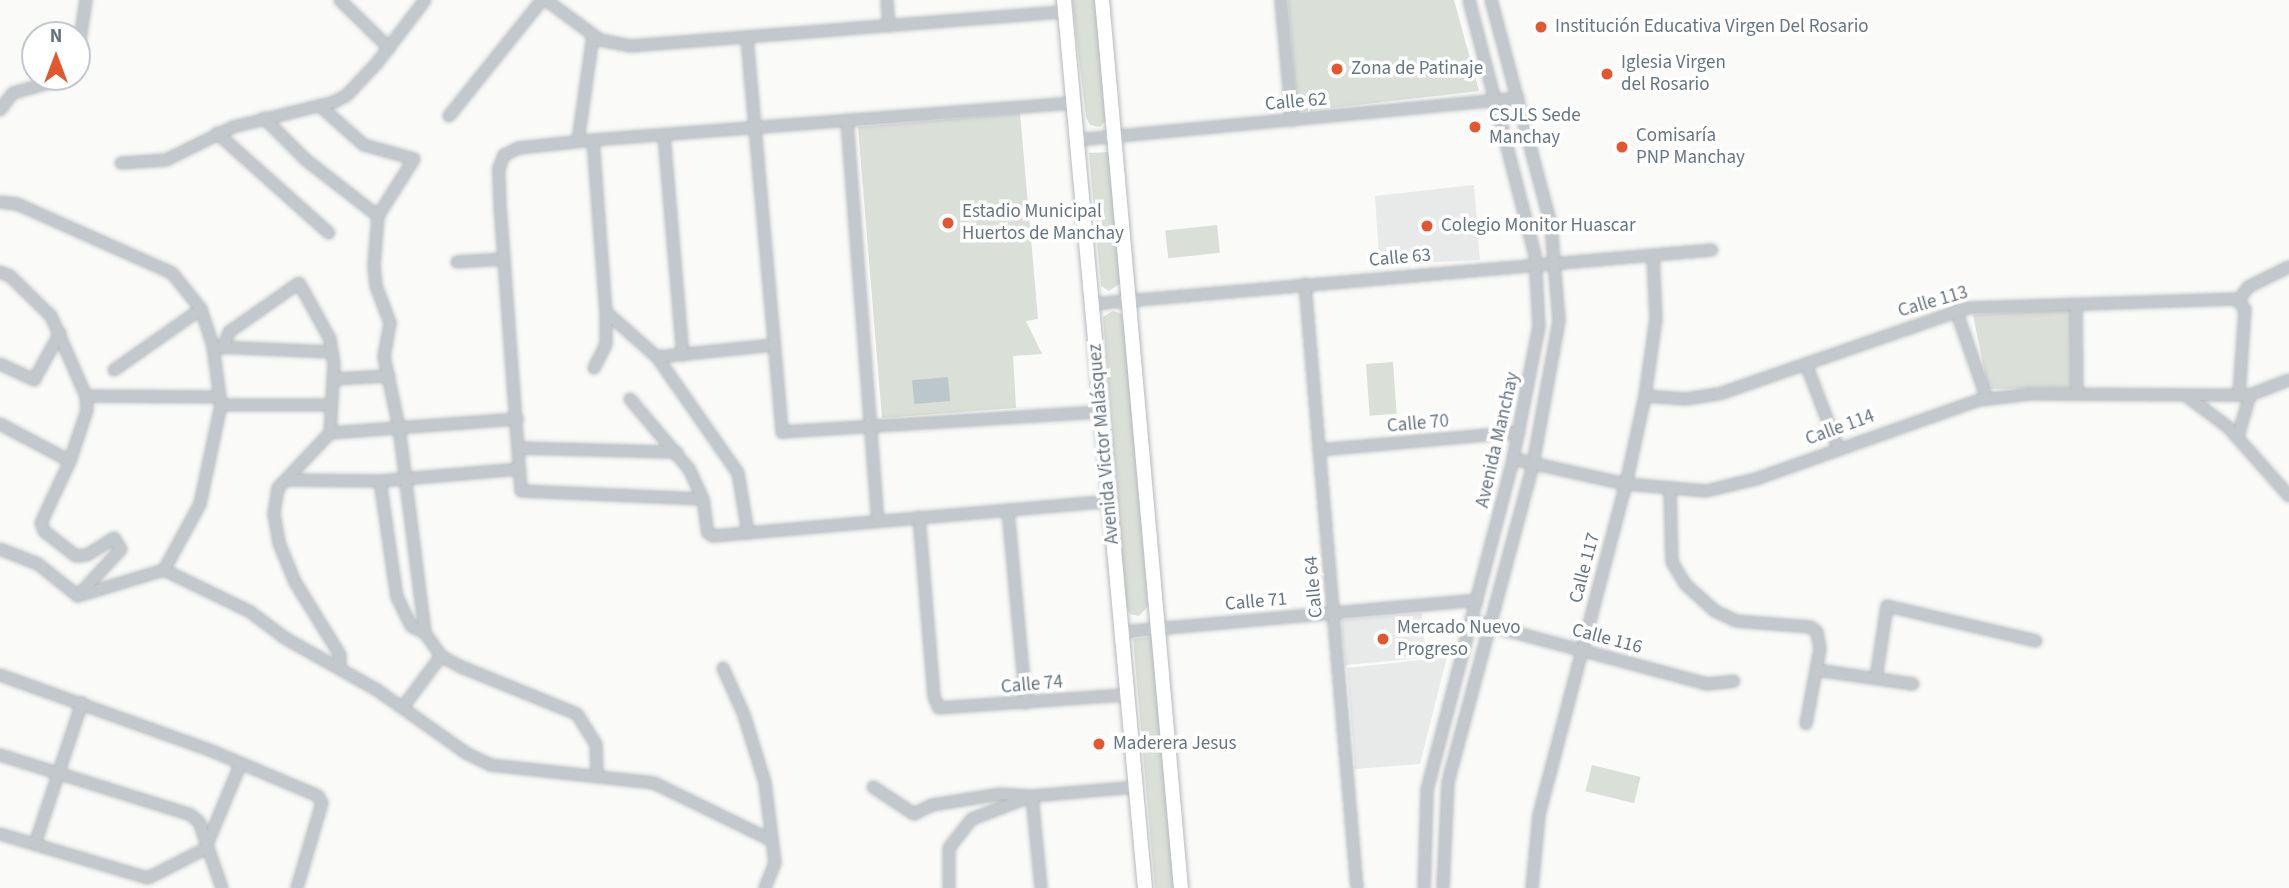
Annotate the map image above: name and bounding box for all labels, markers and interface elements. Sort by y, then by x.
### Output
place label: Institución Educativa Virgen Del Rosario [1555,16,1869,38]
marker: Institución Educativa Virgen Del Rosario [1533,19,1549,35]
north arrow [21,21,91,91]
text: N [50,23,62,50]
place label: Iglesia Virgen del Rosario [1621,52,1726,96]
place label: Zona de Patinaje [1351,58,1483,80]
marker: Zona de Patinaje [1329,61,1345,77]
marker: Iglesia Virgen del Rosario [1599,66,1615,82]
street label: Calle 62 [1264,88,1328,116]
place label: CSJLS Sede Manchay [1489,105,1581,149]
marker: CSJLS Sede Manchay [1467,119,1483,135]
place label: Comisaría PNP Manchay [1636,125,1745,169]
marker: Comisaría PNP Manchay [1614,139,1630,155]
place label: Estadio Municipal Huertos de Manchay [962,201,1124,245]
marker: Estadio Municipal Huertos de Manchay [940,215,956,231]
place label: Colegio Monitor Huascar [1441,215,1636,237]
marker: Colegio Monitor Huascar [1419,218,1435,234]
street label: Calle 63 [1368,244,1432,272]
street label: Calle 113 [1895,281,1971,323]
street label: Avenida Victor Malásquez [1084,343,1124,545]
street label: Avenida Manchay [1471,370,1525,510]
street label: Calle 114 [1802,405,1878,451]
street label: Calle 70 [1386,410,1450,438]
street label: Calle 117 [1565,530,1605,606]
street label: Calle 64 [1300,555,1328,619]
street label: Calle 71 [1224,588,1288,616]
place label: Mercado Nuevo Progreso [1397,617,1521,661]
street label: Calle 116 [1569,619,1645,659]
marker: Mercado Nuevo Progreso [1375,631,1391,647]
street label: Calle 74 [1000,671,1064,699]
place label: Maderera Jesus [1113,733,1236,755]
marker: Maderera Jesus [1091,736,1107,752]

